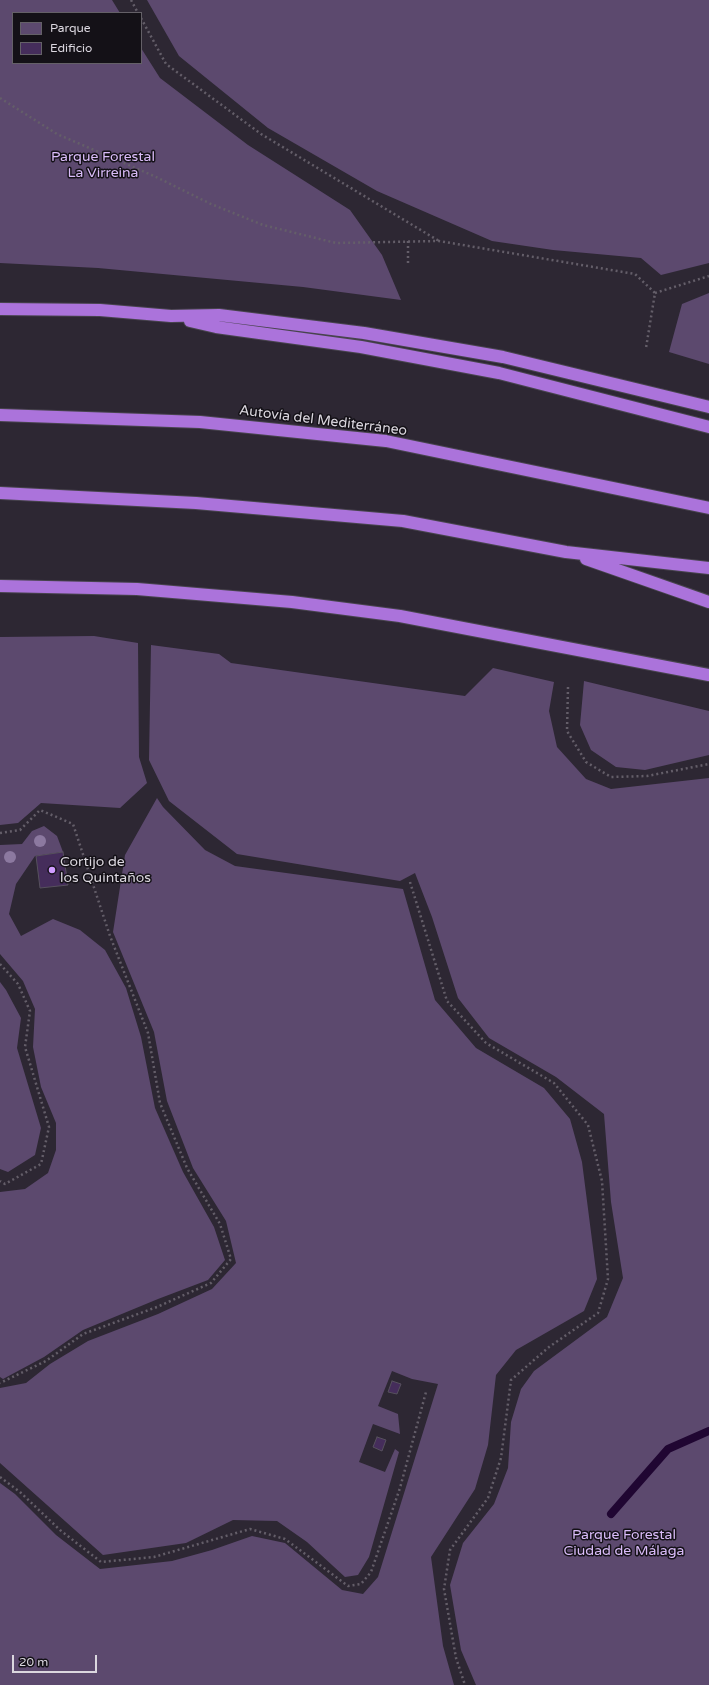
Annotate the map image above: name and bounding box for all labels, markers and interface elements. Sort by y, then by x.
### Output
legend [12,12,142,64]
text: Parque [50,21,91,35]
text: Edificio [50,41,92,55]
park label: Parque Forestal La Virreina [51,149,155,182]
street label: Autovía del Mediterráneo [238,402,408,440]
place label: Cortijo de los Quintaños [60,854,151,886]
marker: Cortijo de los Quintaños [47,865,57,875]
park label: Parque Forestal Ciudad de Málaga [564,1527,684,1560]
scale bar [14,1647,99,1673]
text: 20 m [19,1655,48,1669]

